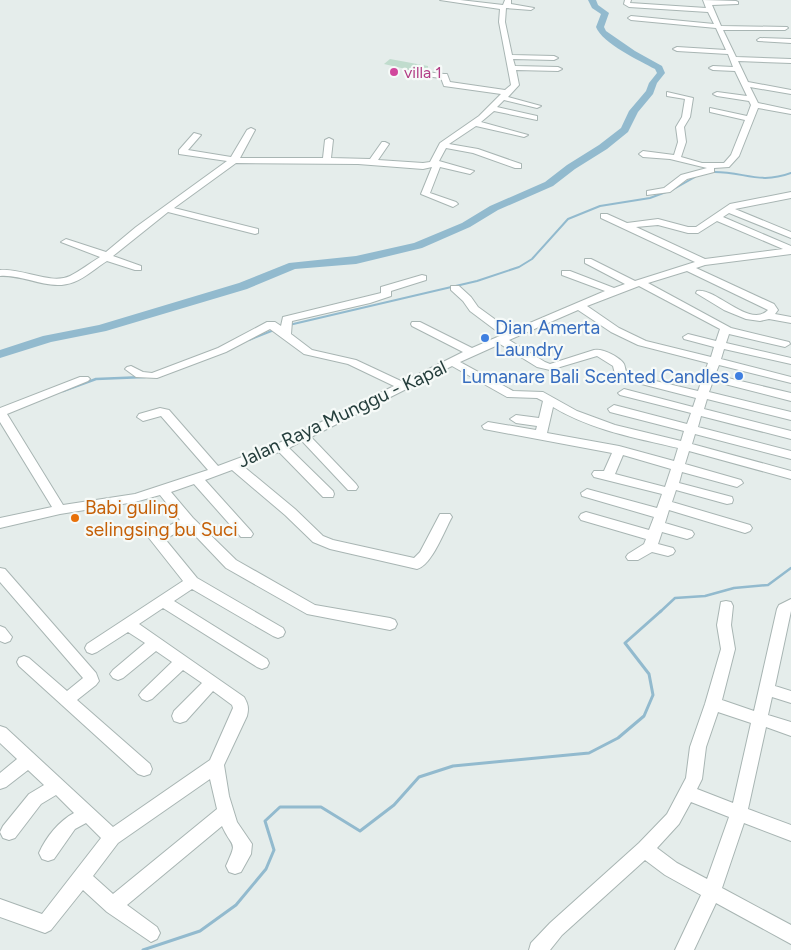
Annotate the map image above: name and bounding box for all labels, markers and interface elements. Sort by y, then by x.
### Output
place label: villa 1 [404,63,442,82]
marker: villa 1 [388,66,400,78]
place label: Dian Amerta Laundry [495,316,600,361]
marker: Dian Amerta Laundry [479,332,491,344]
street label: Jalan Raya Munggu - Kapal [234,355,450,473]
place label: Lumanare Bali Scented Candles [462,365,729,388]
marker: Lumanare Bali Scented Candles [733,370,745,382]
place label: Babi guling selingsing bu Suci [85,496,238,541]
marker: Babi guling selingsing bu Suci [69,512,81,524]

